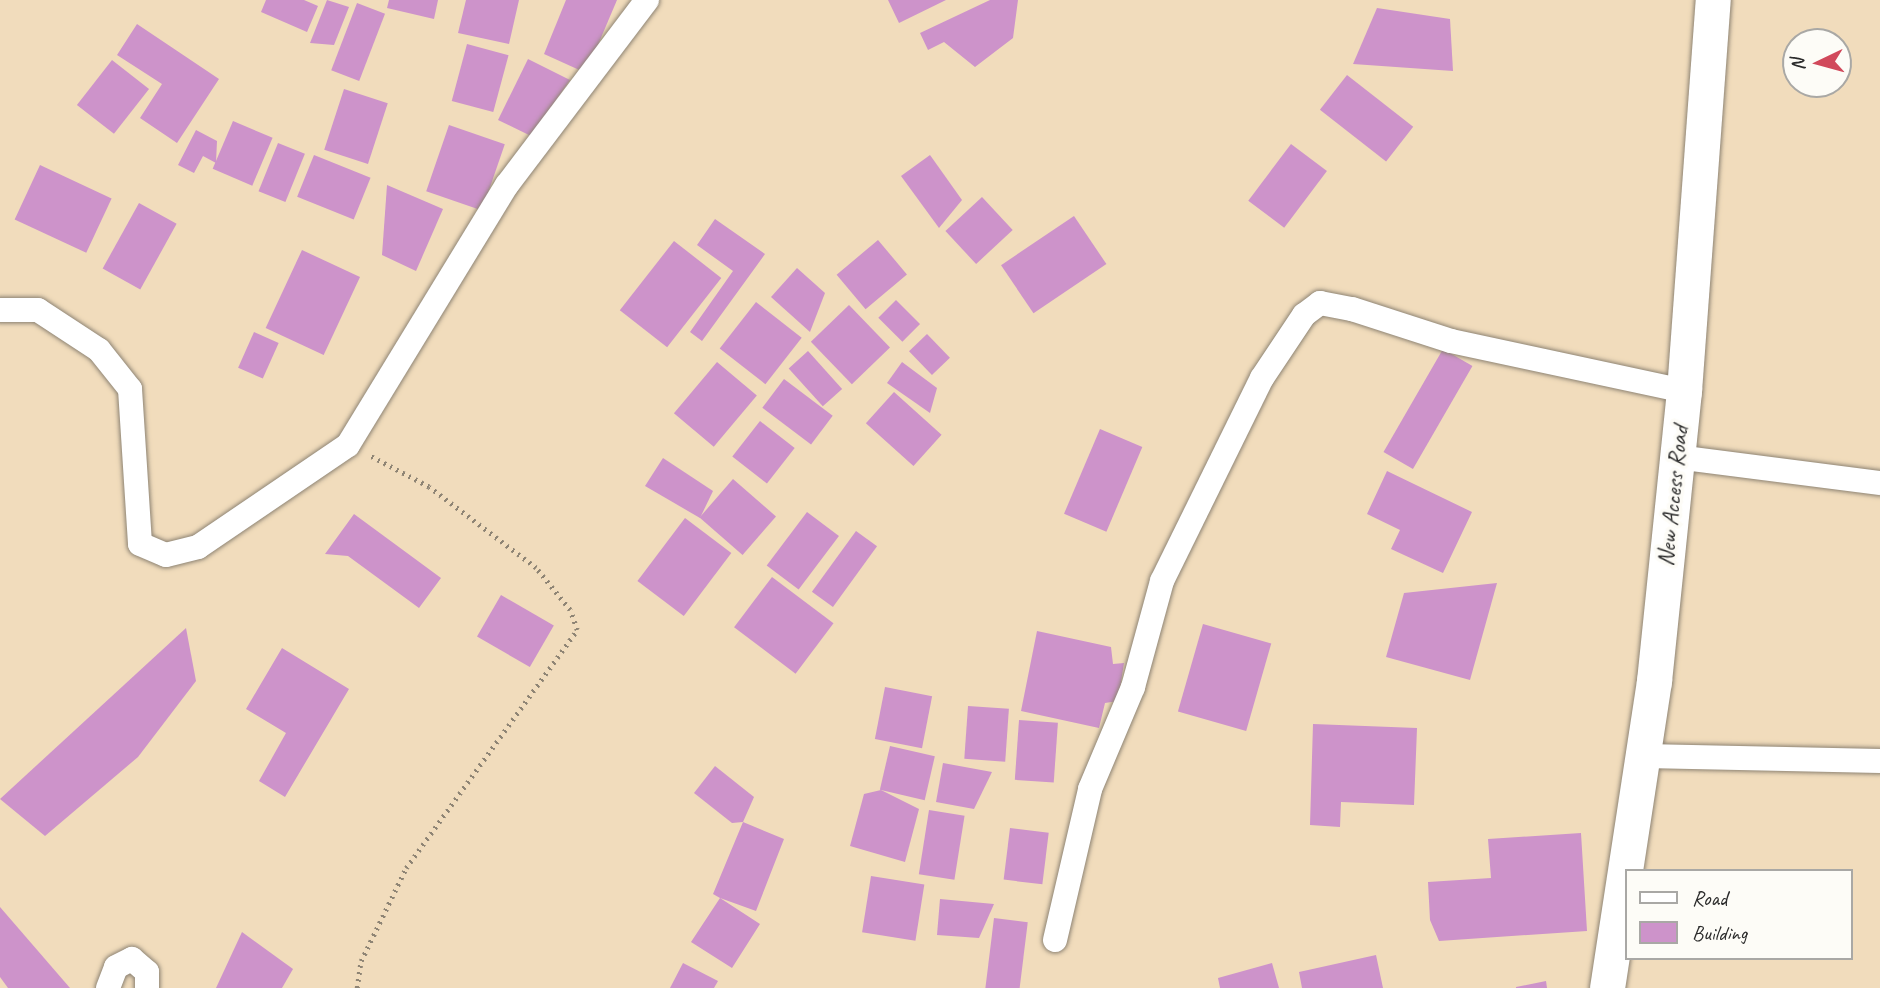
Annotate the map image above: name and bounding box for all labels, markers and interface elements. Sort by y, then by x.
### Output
north arrow [1782,28,1852,98]
text: N [1786,58,1811,72]
street label: New Access Road [1651,425,1695,567]
legend [1624,869,1852,960]
text: Road [1692,885,1727,911]
text: Building [1692,920,1747,946]

